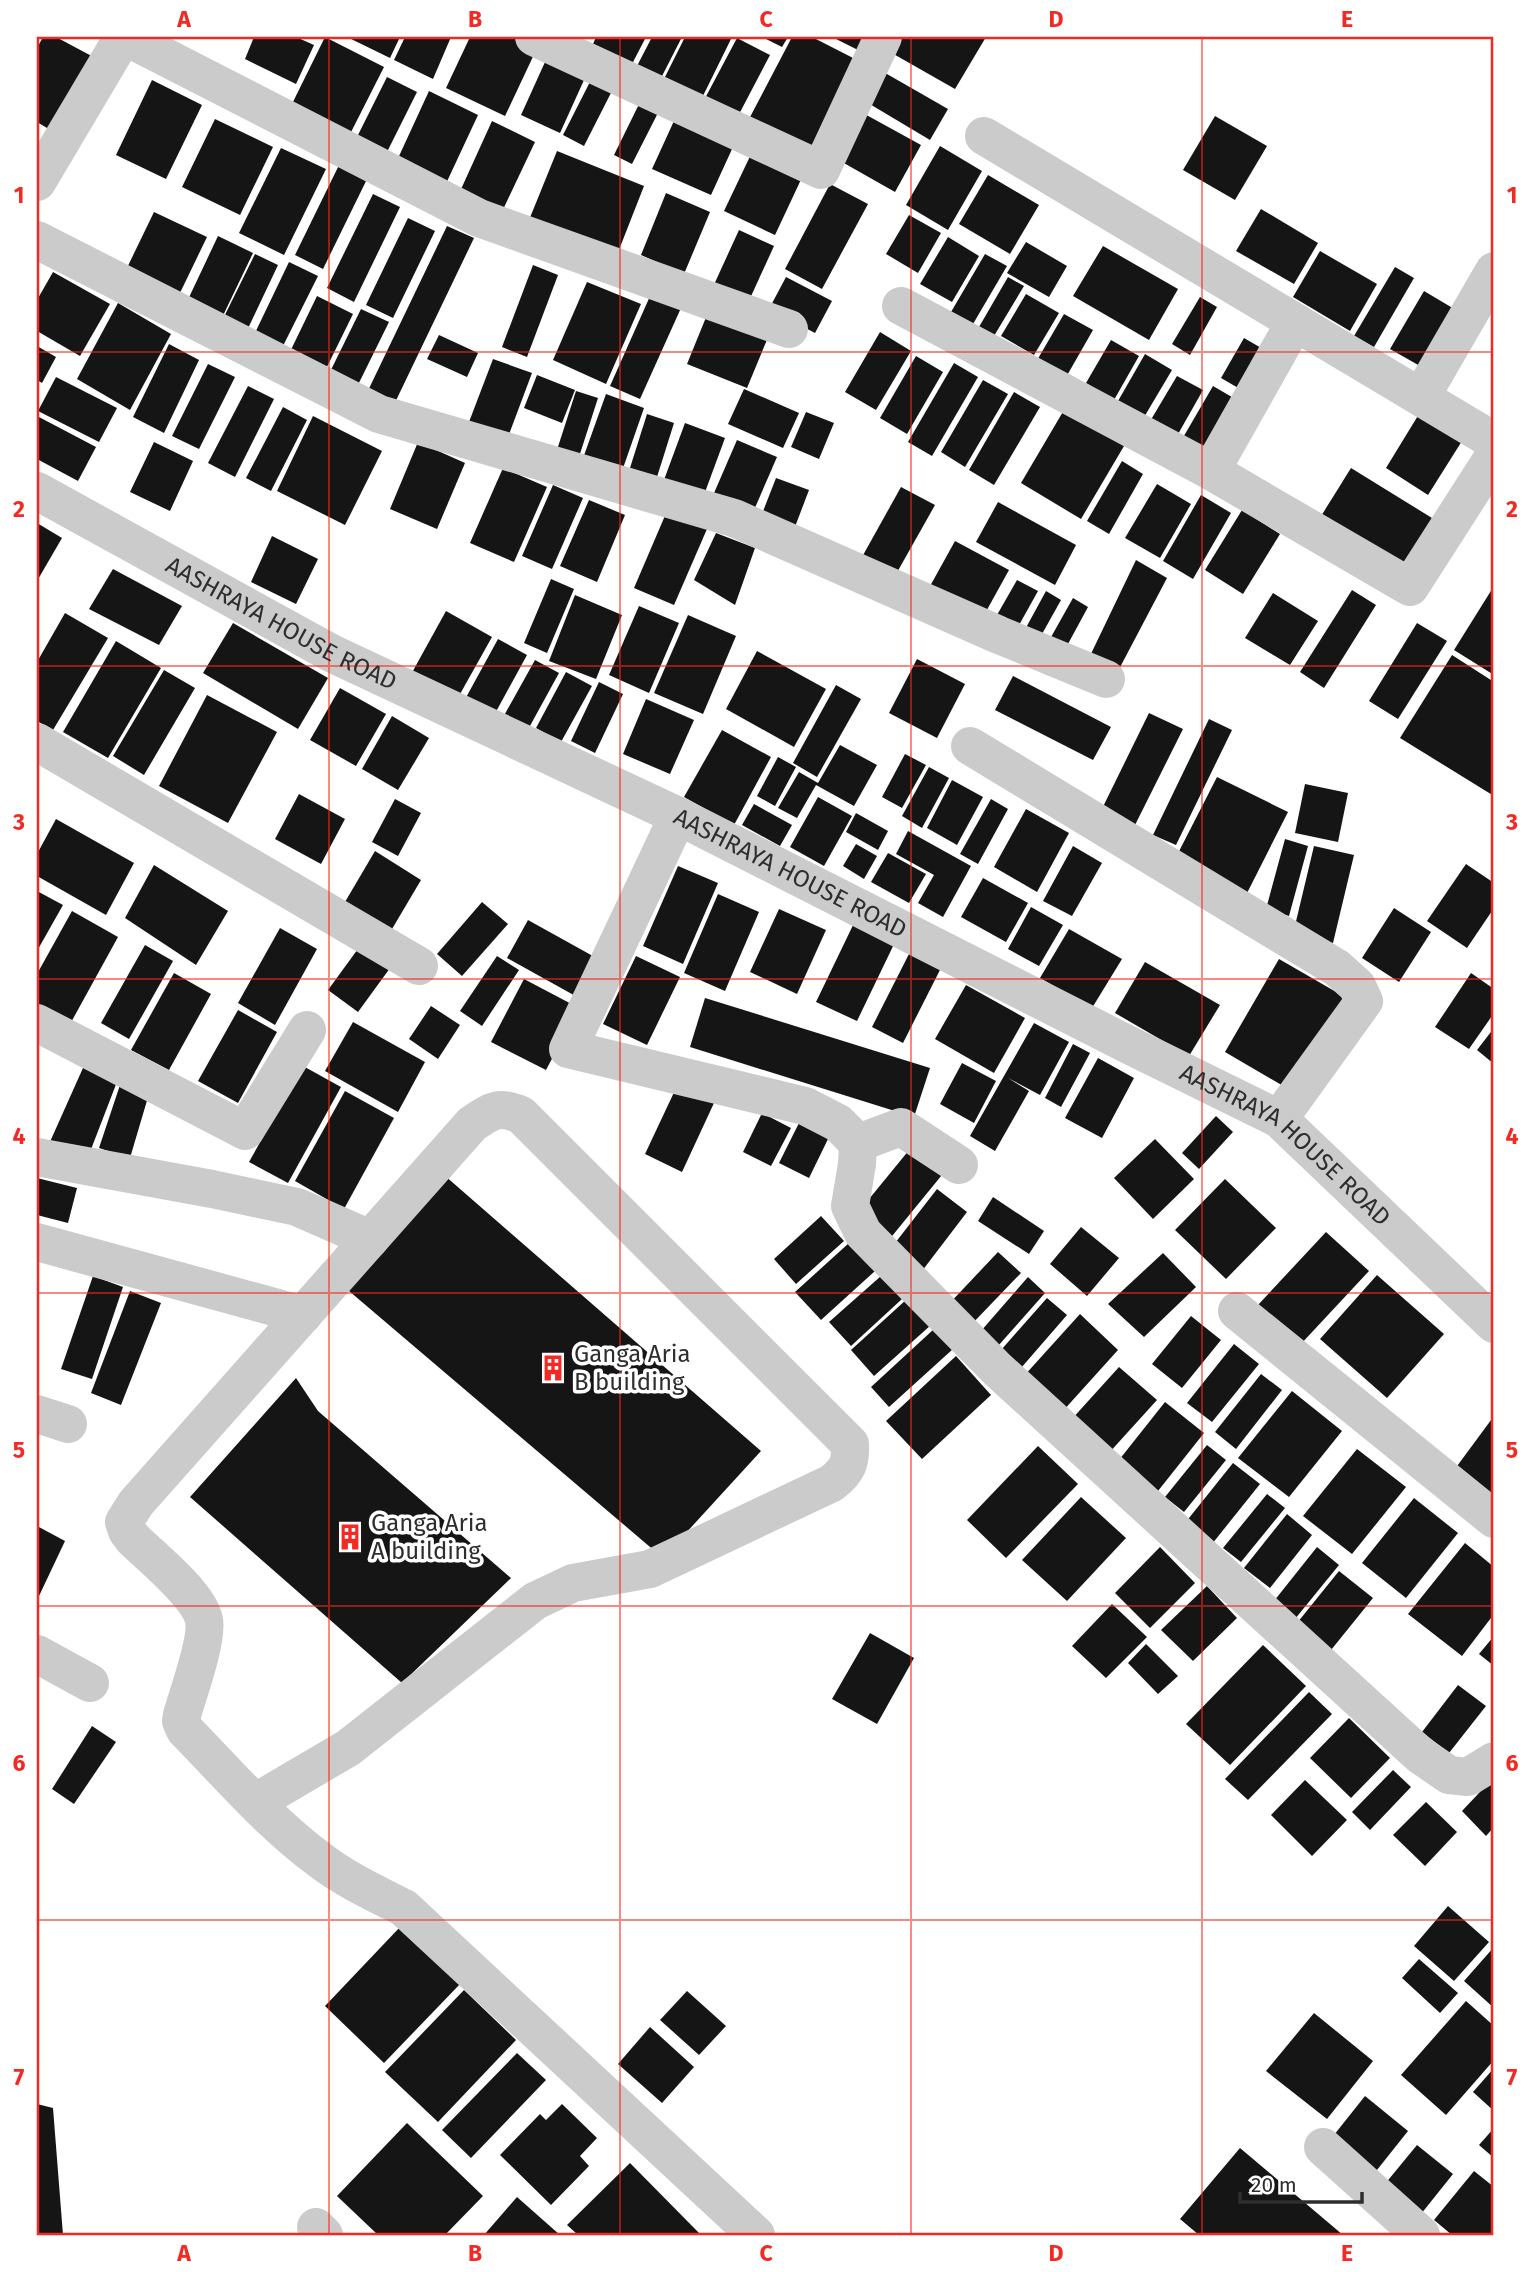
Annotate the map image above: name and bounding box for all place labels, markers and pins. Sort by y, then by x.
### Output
place label: Ganga Aria B building [574,1340,691,1396]
building icon: Ganga Aria B building [538,1353,568,1383]
place label: Ganga Aria A building [371,1509,488,1565]
building icon: Ganga Aria A building [335,1522,365,1552]

